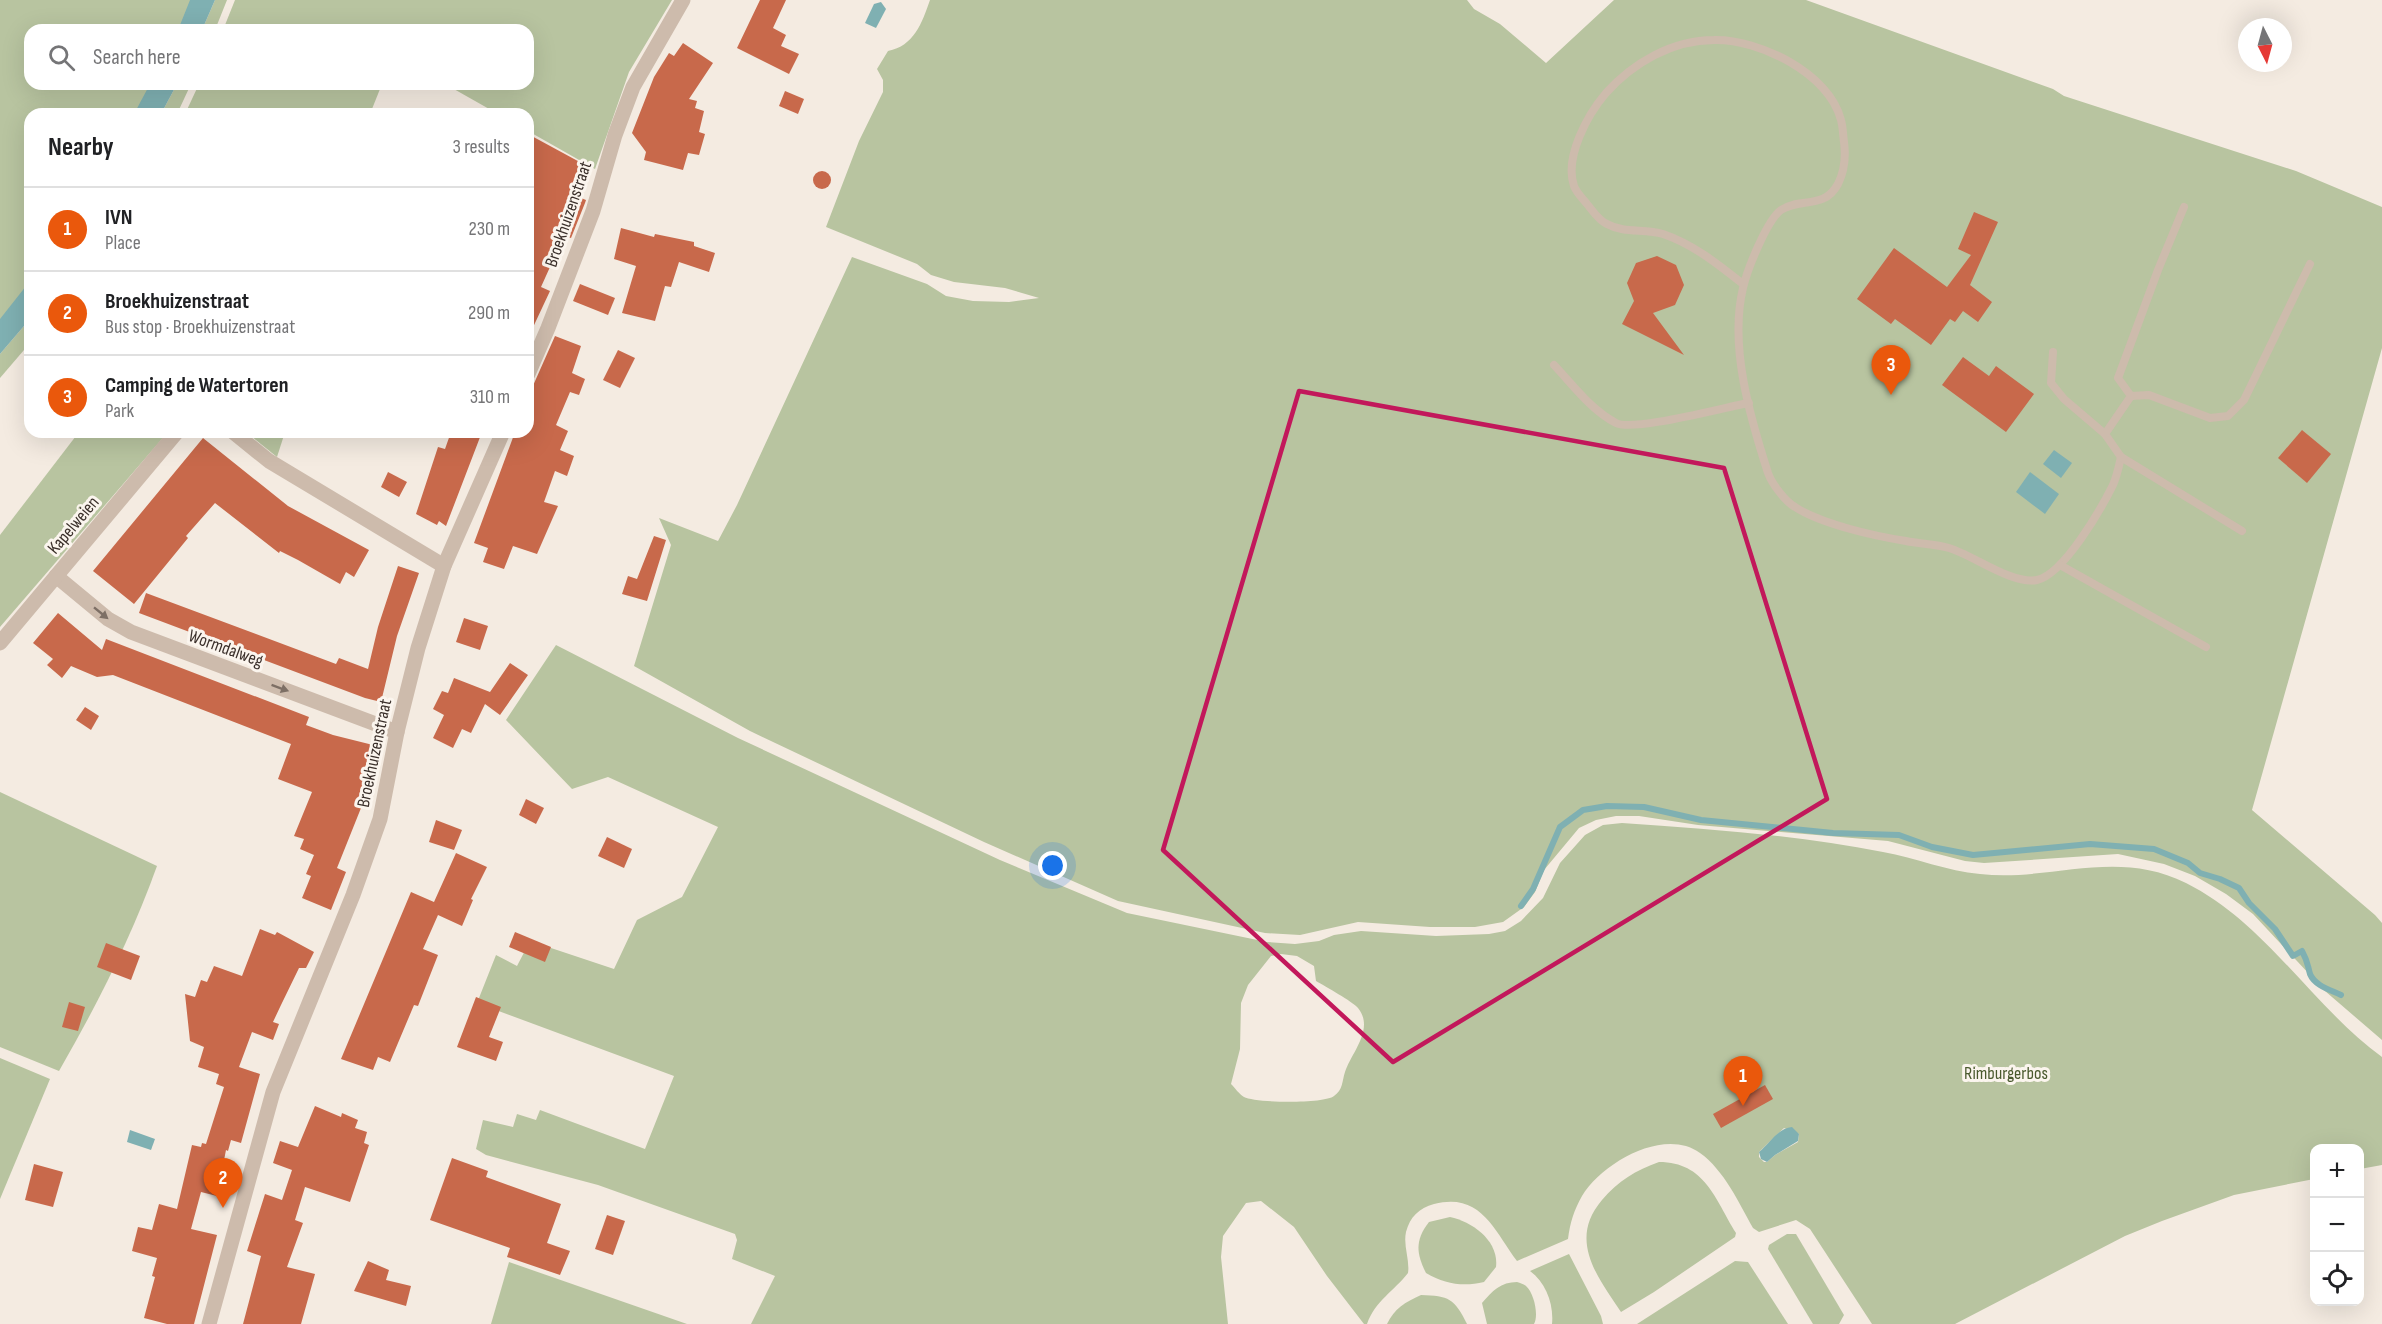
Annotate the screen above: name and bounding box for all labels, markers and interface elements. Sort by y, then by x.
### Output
north arrow [2238,18,2292,72]
search box [24,24,534,90]
icon: search [45,41,78,74]
text: Search here [93,44,180,71]
text: Nearby [48,132,114,163]
text: 3 results [453,135,510,159]
street label: Broekhuizenstraat [541,158,597,270]
text: IVN [105,204,132,231]
text: 1 [64,217,71,241]
text: 230 m [468,217,510,241]
text: Place [105,231,141,255]
text: Broekhuizenstraat [105,288,249,315]
text: 2 [63,301,72,325]
text: 290 m [468,301,510,325]
text: Bus stop · Broekhuizenstraat [105,315,295,339]
pin: 3 [1872,346,1910,395]
text: Camping de Watertoren [105,372,288,399]
text: 3 [63,385,72,409]
text: 310 m [470,385,510,409]
text: Park [105,399,134,423]
street label: Kapelweien [43,492,103,558]
one-way arrow [93,606,108,619]
street label: Wormdalweg [186,625,266,672]
one-way arrow [271,684,289,694]
street label: Broekhuizenstraat [353,696,396,809]
your location [1038,851,1067,880]
pin: 1 [1724,1056,1762,1106]
park label: Rimburgerbos [1964,1063,2048,1084]
map controls [2310,1144,2364,1306]
button: + [2310,1144,2364,1198]
pin: 2 [204,1158,242,1208]
button: − [2310,1198,2364,1252]
button: locate [2310,1252,2364,1306]

